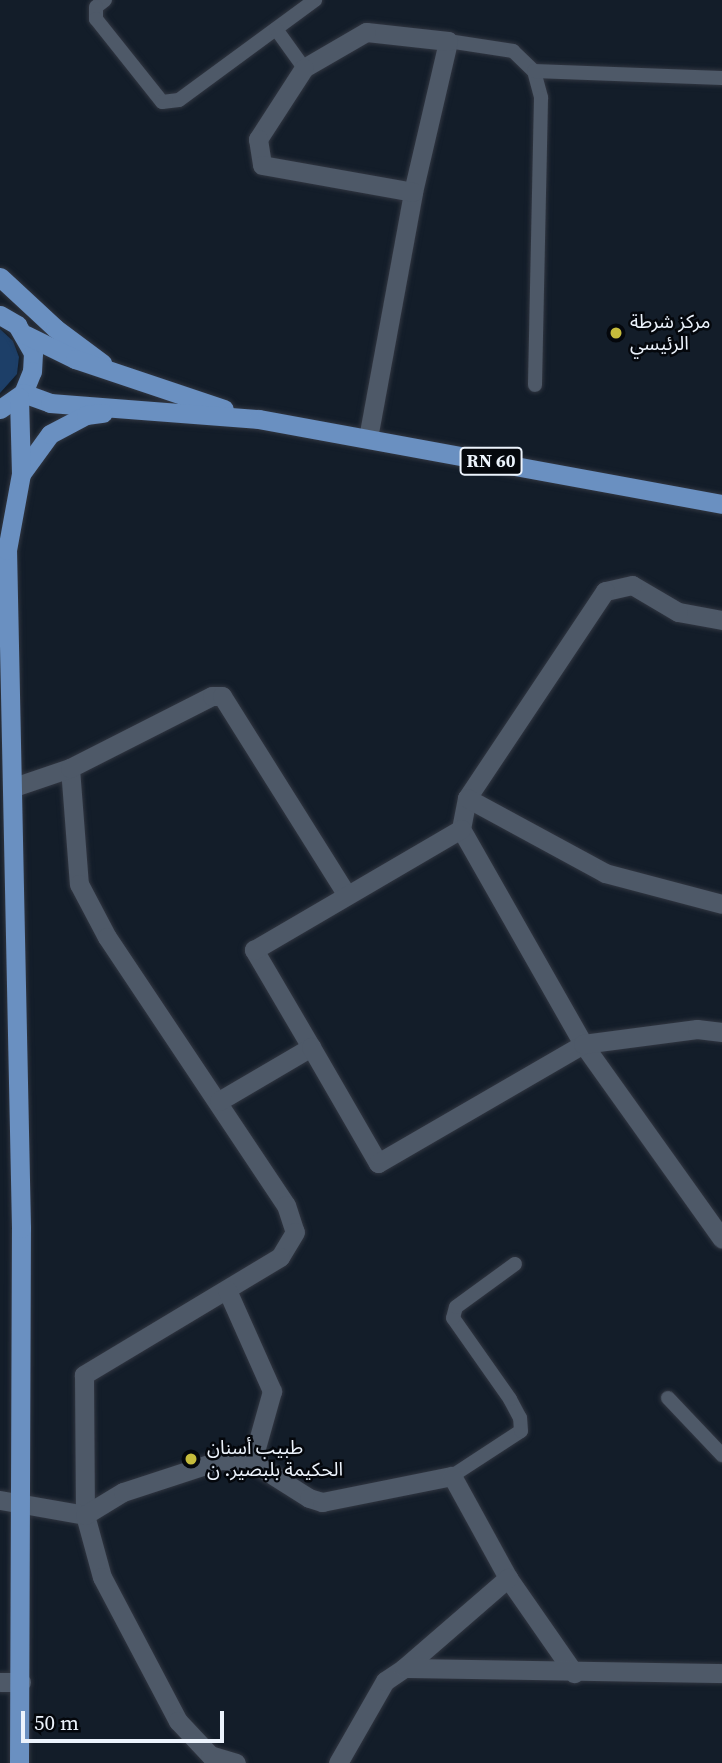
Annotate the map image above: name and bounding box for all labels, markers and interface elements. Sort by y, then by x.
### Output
place label: مركز شرطة الرئيسي [630,311,710,355]
marker: مركز شرطة الرئيسي [608,325,624,341]
road number: RN 60 [460,447,522,476]
place label: طبيب أسنان الحكيمة بلبصير. ن [207,1437,343,1481]
marker: طبيب أسنان الحكيمة بلبصير. ن [181,1449,201,1469]
scale bar [24,1696,228,1740]
text: 50 m [34,1708,79,1737]

